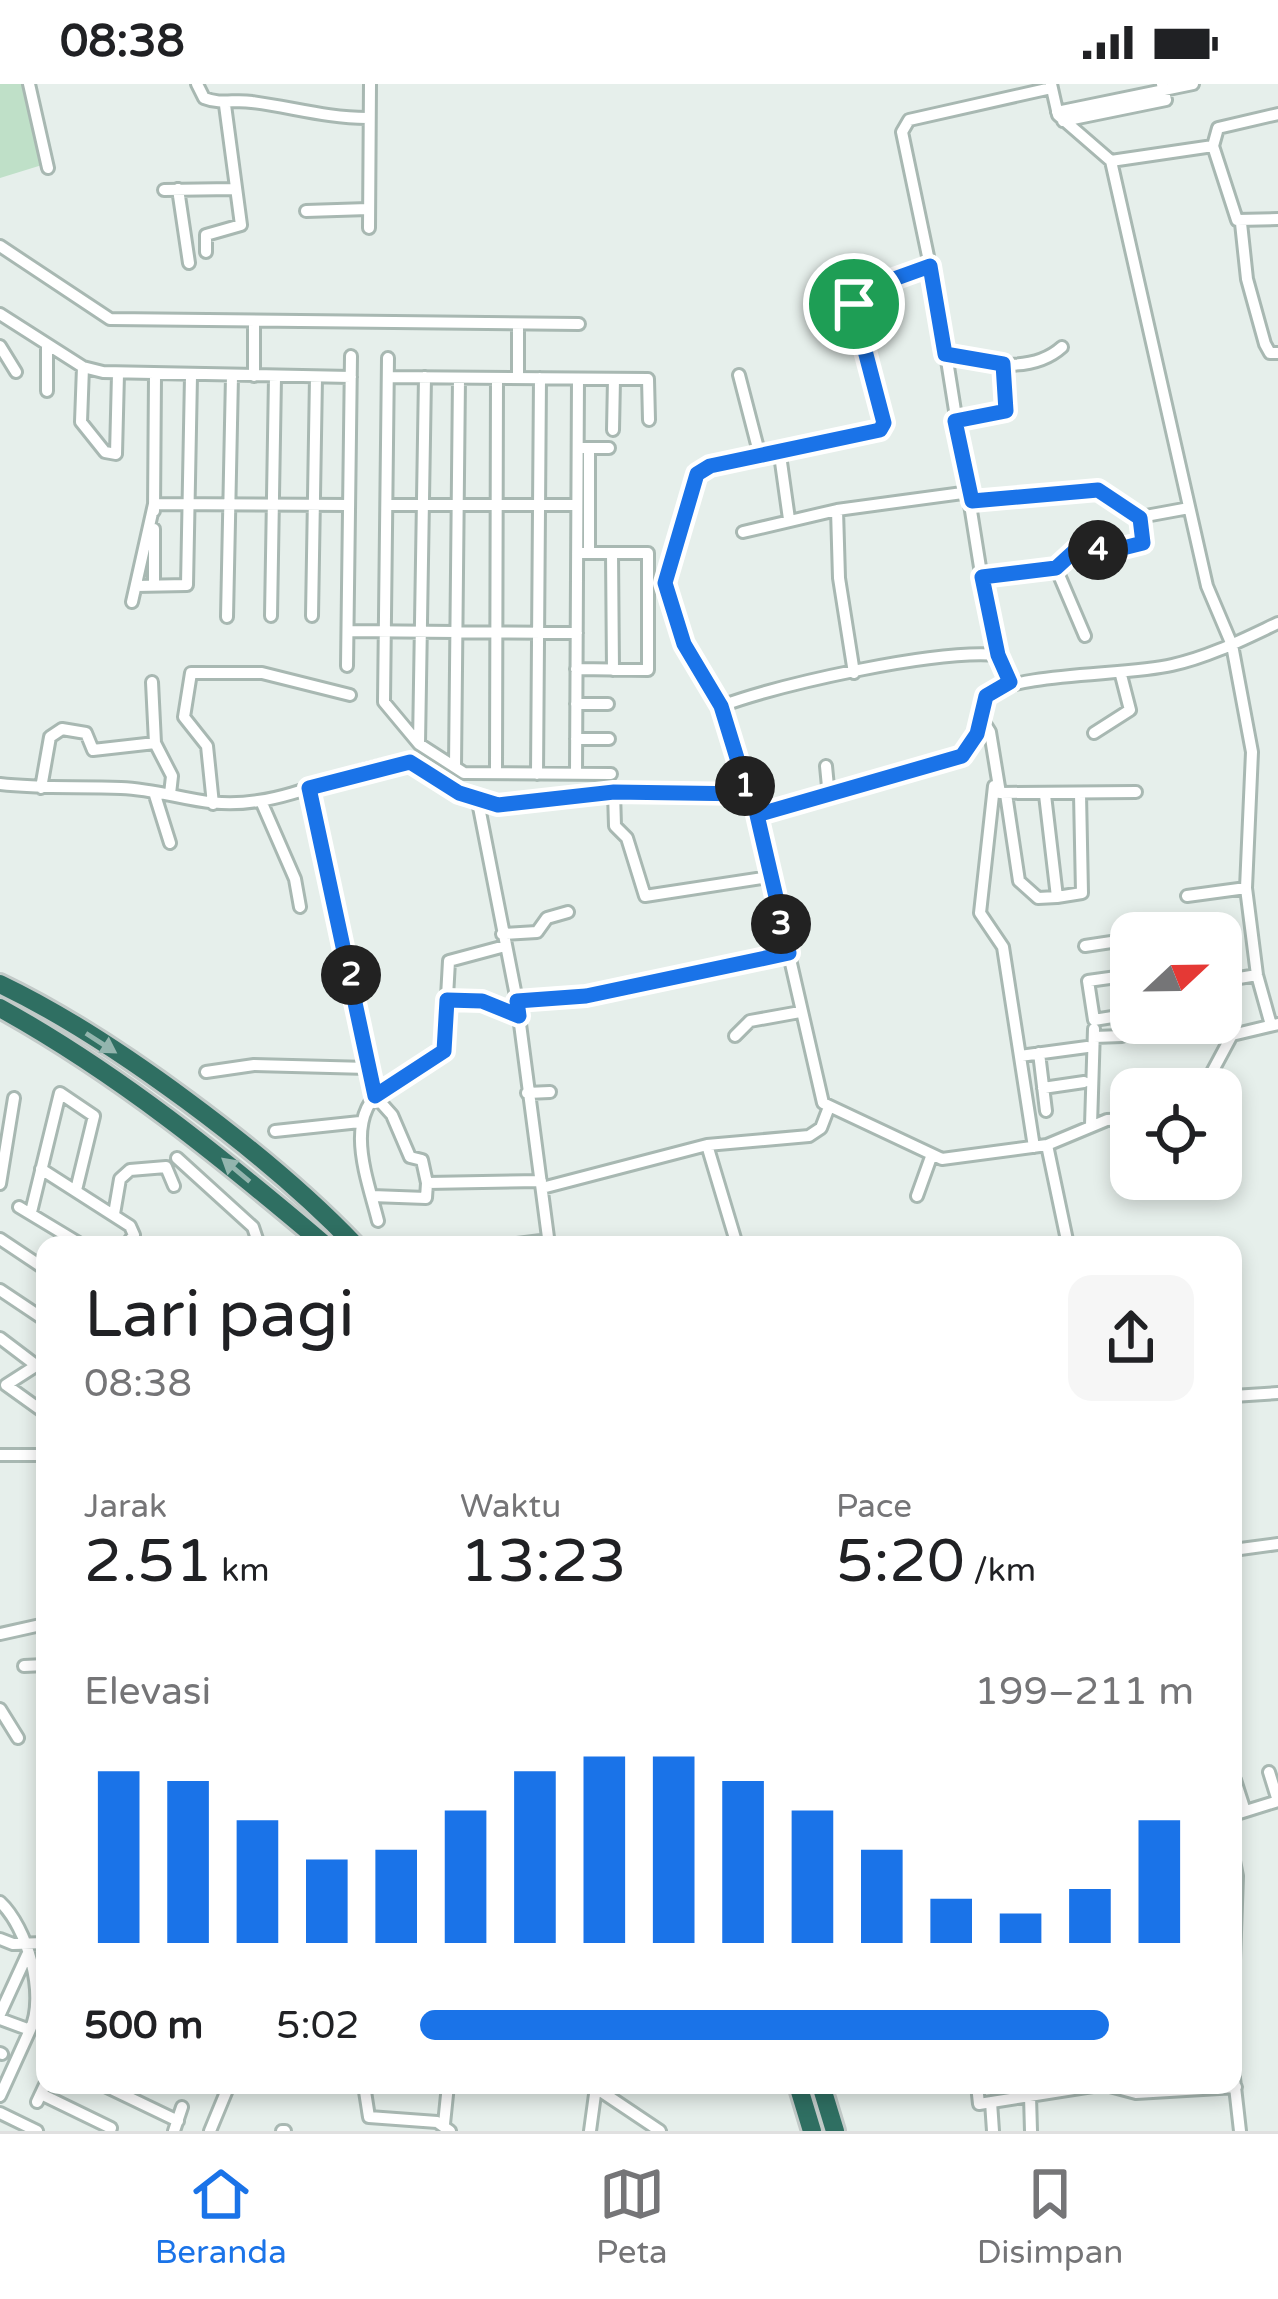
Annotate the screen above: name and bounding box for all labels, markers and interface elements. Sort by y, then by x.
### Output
text: 08:38 [60,15,185,69]
pin [803,253,905,355]
icon: arrive [821,271,887,337]
pin: 4 [1068,520,1128,580]
text: 4 [1088,530,1108,569]
pin: 1 [715,756,775,816]
text: 1 [735,766,755,805]
pin: 3 [751,894,811,954]
text: 3 [771,904,791,943]
north arrow [1110,912,1242,1044]
map controls [1110,912,1242,1200]
pin: 2 [321,945,381,1005]
text: 2 [341,955,361,994]
one-way arrow [84,1031,117,1053]
button: locate [1110,1068,1242,1200]
one-way arrow [221,1157,251,1183]
text: Lari pagi [84,1275,355,1355]
button: share [1068,1275,1194,1401]
text: 08:38 [84,1360,192,1407]
text: Jarak [84,1487,167,1526]
text: Waktu [460,1487,561,1526]
text: Pace [836,1487,912,1526]
text: 2.51 [84,1526,213,1598]
text: 13:23 [460,1526,626,1598]
text: 5:20 [836,1526,965,1598]
text: km [213,1551,270,1590]
text: /km [965,1551,1036,1590]
text: Elevasi [84,1668,211,1715]
text: 199–211 m [974,1668,1194,1715]
text: 500 m [84,2002,203,2049]
text: 5:02 [276,2002,360,2049]
tab: Beranda [155,2161,287,2272]
tab: Peta [596,2161,668,2272]
tab: Disimpan [977,2161,1123,2272]

